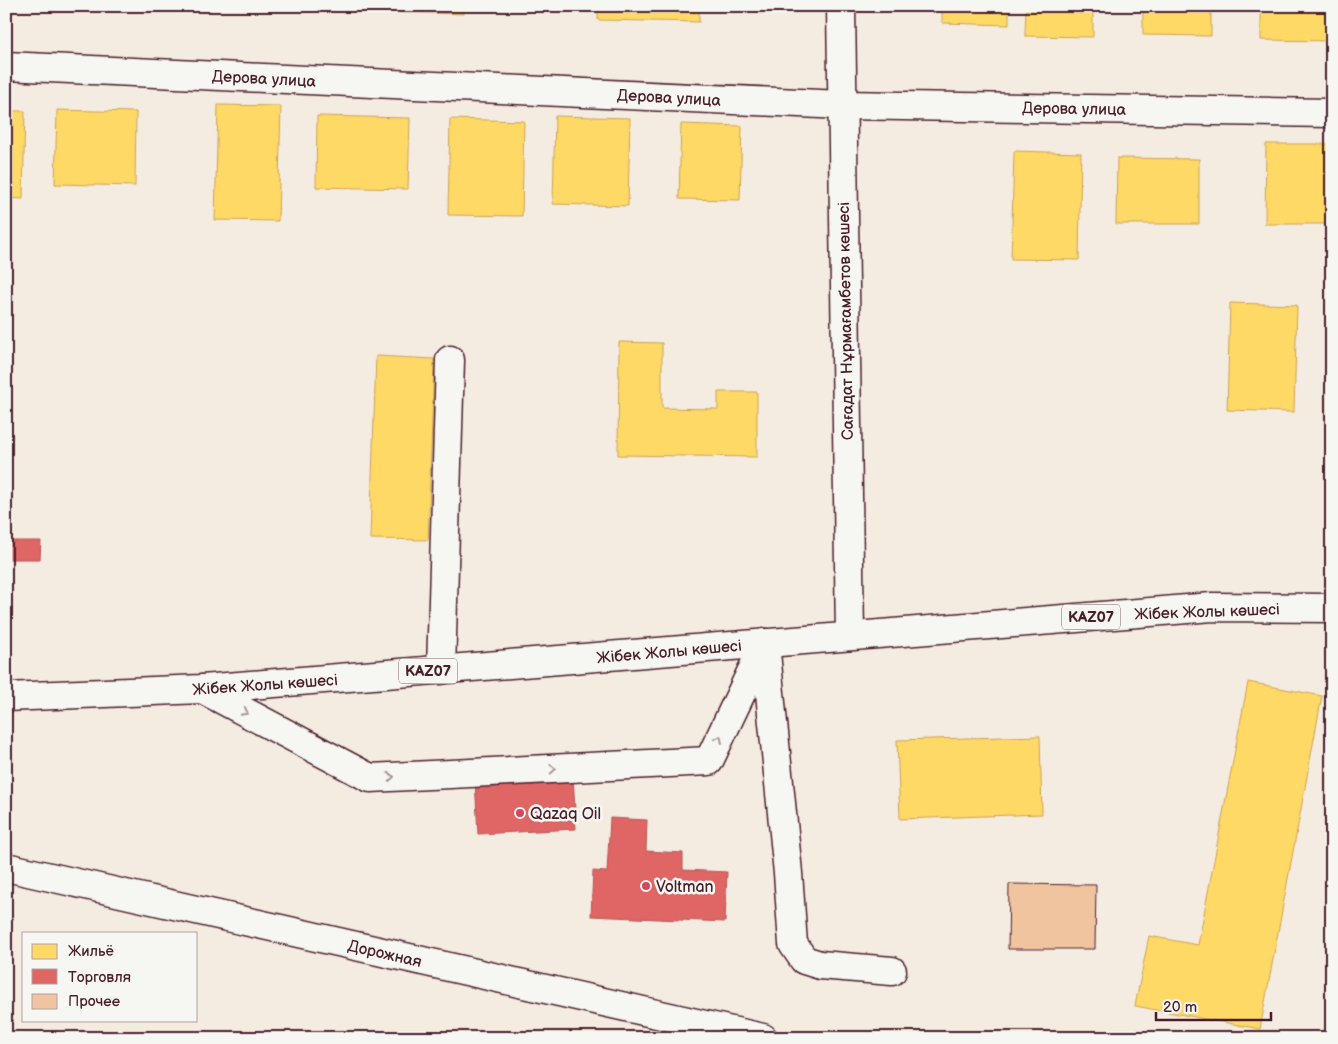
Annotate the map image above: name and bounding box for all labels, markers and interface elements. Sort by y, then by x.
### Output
street label: Дерова улица [211,67,317,92]
street label: Дерова улица [616,86,722,111]
street label: Дерова улица [1022,99,1127,120]
street label: Сағадат Нұрмағамбетов көшесі [835,202,858,440]
street label: Жібек Жолы көшесі [1134,600,1280,625]
road number: KAZ07 [1062,604,1120,630]
street label: Жібек Жолы көшесі [596,637,743,668]
road number: KAZ07 [399,658,457,684]
street label: Жібек Жолы көшесі [192,671,338,700]
one-way arrow [240,706,249,716]
one-way arrow [713,735,723,744]
one-way arrow [549,763,557,774]
one-way arrow [387,772,395,783]
place label: Qazaq Oil [530,805,601,824]
marker: Qazaq Oil [514,807,526,819]
place label: Voltman [656,878,714,897]
marker: Voltman [640,880,652,892]
legend [22,932,198,1022]
street label: Дорожная [346,937,424,972]
text: Жильё [68,942,114,961]
text: Торговля [68,968,131,987]
scale bar [1156,989,1270,1021]
text: Прочее [68,992,120,1011]
text: 20 m [1163,998,1197,1017]

